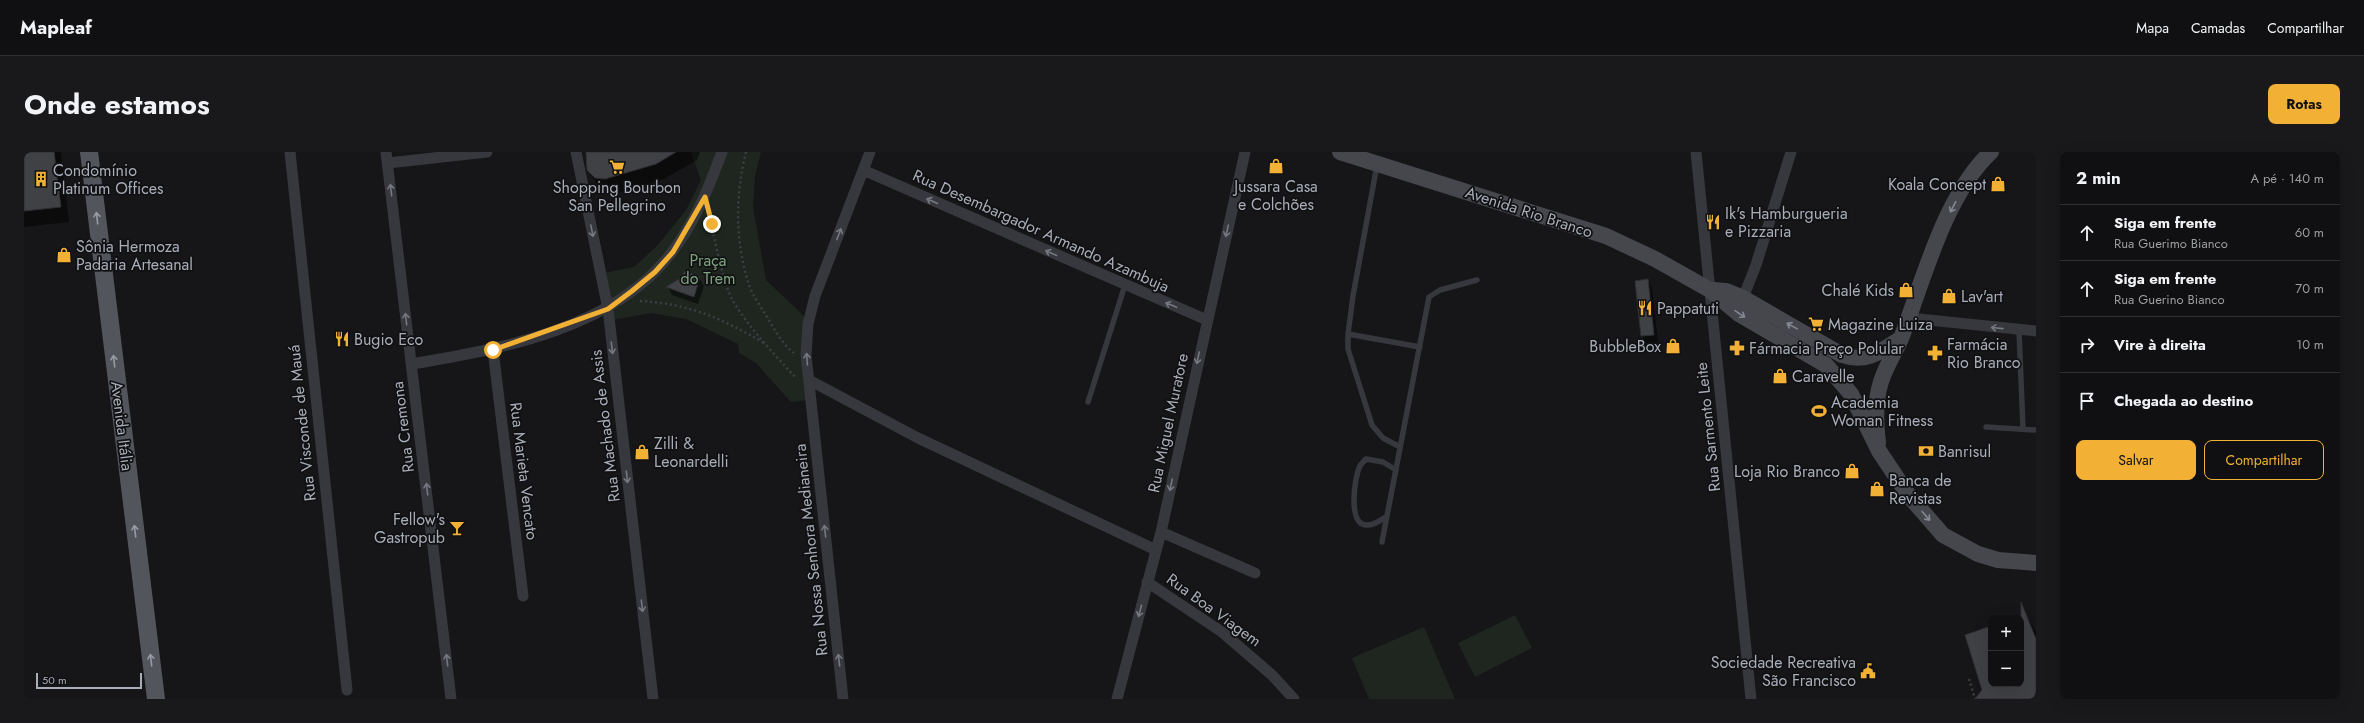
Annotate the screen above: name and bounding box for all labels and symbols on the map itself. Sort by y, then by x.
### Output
shop icon: Jussara Casa e Colchões [1267,157,1285,175]
supermarket icon: Shopping Bourbon San Pellegrino [608,158,626,176]
place label: Condomínio Platinum Offices [53,159,164,200]
street label: Rua Desembargador Armando Azambuja [909,164,1173,298]
building icon: Condomínio Platinum Offices [32,170,50,188]
place label: Koala Concept [1888,173,1986,196]
place label: Jussara Casa e Colchões [1232,175,1318,216]
shop icon: Koala Concept [1989,175,2007,193]
place label: Shopping Bourbon San Pellegrino [553,176,681,217]
street label: Avenida Rio Branco [1462,181,1596,243]
one-way arrow [387,184,395,197]
one-way arrow [927,196,939,204]
one-way arrow [1949,200,1956,212]
place label: Ik's Hamburgueria e Pizzaria [1725,202,1848,243]
one-way arrow [93,212,101,225]
restaurant icon: Ik's Hamburgueria e Pizzaria [1704,213,1722,231]
route end [703,215,721,233]
one-way arrow [1222,224,1230,237]
one-way arrow [588,225,596,238]
one-way arrow [835,228,843,240]
place label: Sônia Hermoza Padaria Artesanal [76,235,193,276]
shop icon: Sônia Hermoza Padaria Artesanal [55,246,73,264]
park label: Praça do Trem [681,249,735,290]
one-way arrow [1046,249,1058,256]
place label: Chalé Kids [1821,279,1894,302]
shop icon: Chalé Kids [1897,281,1915,299]
place label: Lav'art [1961,285,2003,308]
shop icon: Lav'art [1940,287,1958,305]
place label: Pappatuti [1657,297,1719,320]
restaurant icon: Pappatuti [1636,299,1654,317]
one-way arrow [1165,301,1177,308]
one-way arrow [1735,310,1746,318]
one-way arrow [402,313,410,326]
place label: Magazine Luiza [1828,313,1933,336]
supermarket icon: Magazine Luiza [1807,315,1825,333]
one-way arrow [1786,322,1798,330]
one-way arrow [1991,324,2004,331]
place label: Bugio Eco [354,328,424,351]
restaurant icon: Bugio Eco [333,330,351,348]
place label: Farmácia Rio Branco [1947,333,2021,374]
place label: BubbleBox [1589,335,1661,358]
shop icon: BubbleBox [1664,337,1682,355]
place label: Fármacia Preço Polular [1749,337,1904,360]
pharmacy icon: Fármacia Preço Polular [1728,339,1746,357]
route start [484,341,502,359]
one-way arrow [608,341,616,354]
street label: Rua Visconde de Mauá [282,344,322,502]
pharmacy icon: Farmácia Rio Branco [1926,344,1944,362]
street label: Rua Machado de Assis [584,349,626,503]
street label: Rua Miguel Muratore [1142,351,1194,495]
one-way arrow [1194,351,1202,364]
one-way arrow [803,353,810,366]
one-way arrow [111,355,118,368]
street label: Rua Sarmento Leite [1690,361,1726,493]
place label: Caravelle [1792,365,1854,388]
shop icon: Caravelle [1771,367,1789,385]
street label: Avenida Itália [105,380,139,472]
street label: Rua Cremona [386,380,420,474]
place label: Academia Woman Fitness [1831,391,1933,432]
street label: Rua Marieta Vencato [504,401,544,541]
sports icon: Academia Woman Fitness [1810,402,1828,420]
place label: Zilli & Leonardelli [654,432,729,473]
place label: Banrisul [1938,440,1991,463]
bank icon: Banrisul [1917,442,1935,460]
shop icon: Zilli & Leonardelli [633,443,651,461]
street label: Rua Nossa Senhora Medianeira [788,443,834,657]
place label: Loja Rio Branco [1734,460,1840,483]
shop icon: Loja Rio Branco [1843,462,1861,480]
place label: Banca de Revistas [1889,469,1952,510]
one-way arrow [623,470,631,483]
one-way arrow [1167,478,1175,491]
shop icon: Banca de Revistas [1868,480,1886,498]
one-way arrow [423,483,430,496]
place label: Fellow's Gastropub [374,508,445,549]
one-way arrow [1922,511,1931,522]
bar icon: Fellow's Gastropub [448,519,466,537]
one-way arrow [132,525,139,538]
one-way arrow [821,525,828,538]
street label: Rua Boa Viagem [1162,568,1266,652]
one-way arrow [638,599,646,612]
one-way arrow [1135,604,1143,617]
place label: Sociedade Recreativa São Francisco [1711,651,1856,692]
one-way arrow [148,654,155,667]
one-way arrow [443,654,451,667]
one-way arrow [835,654,842,667]
public building icon: Sociedade Recreativa São Francisco [1859,662,1877,680]
scale bar [36,671,142,690]

